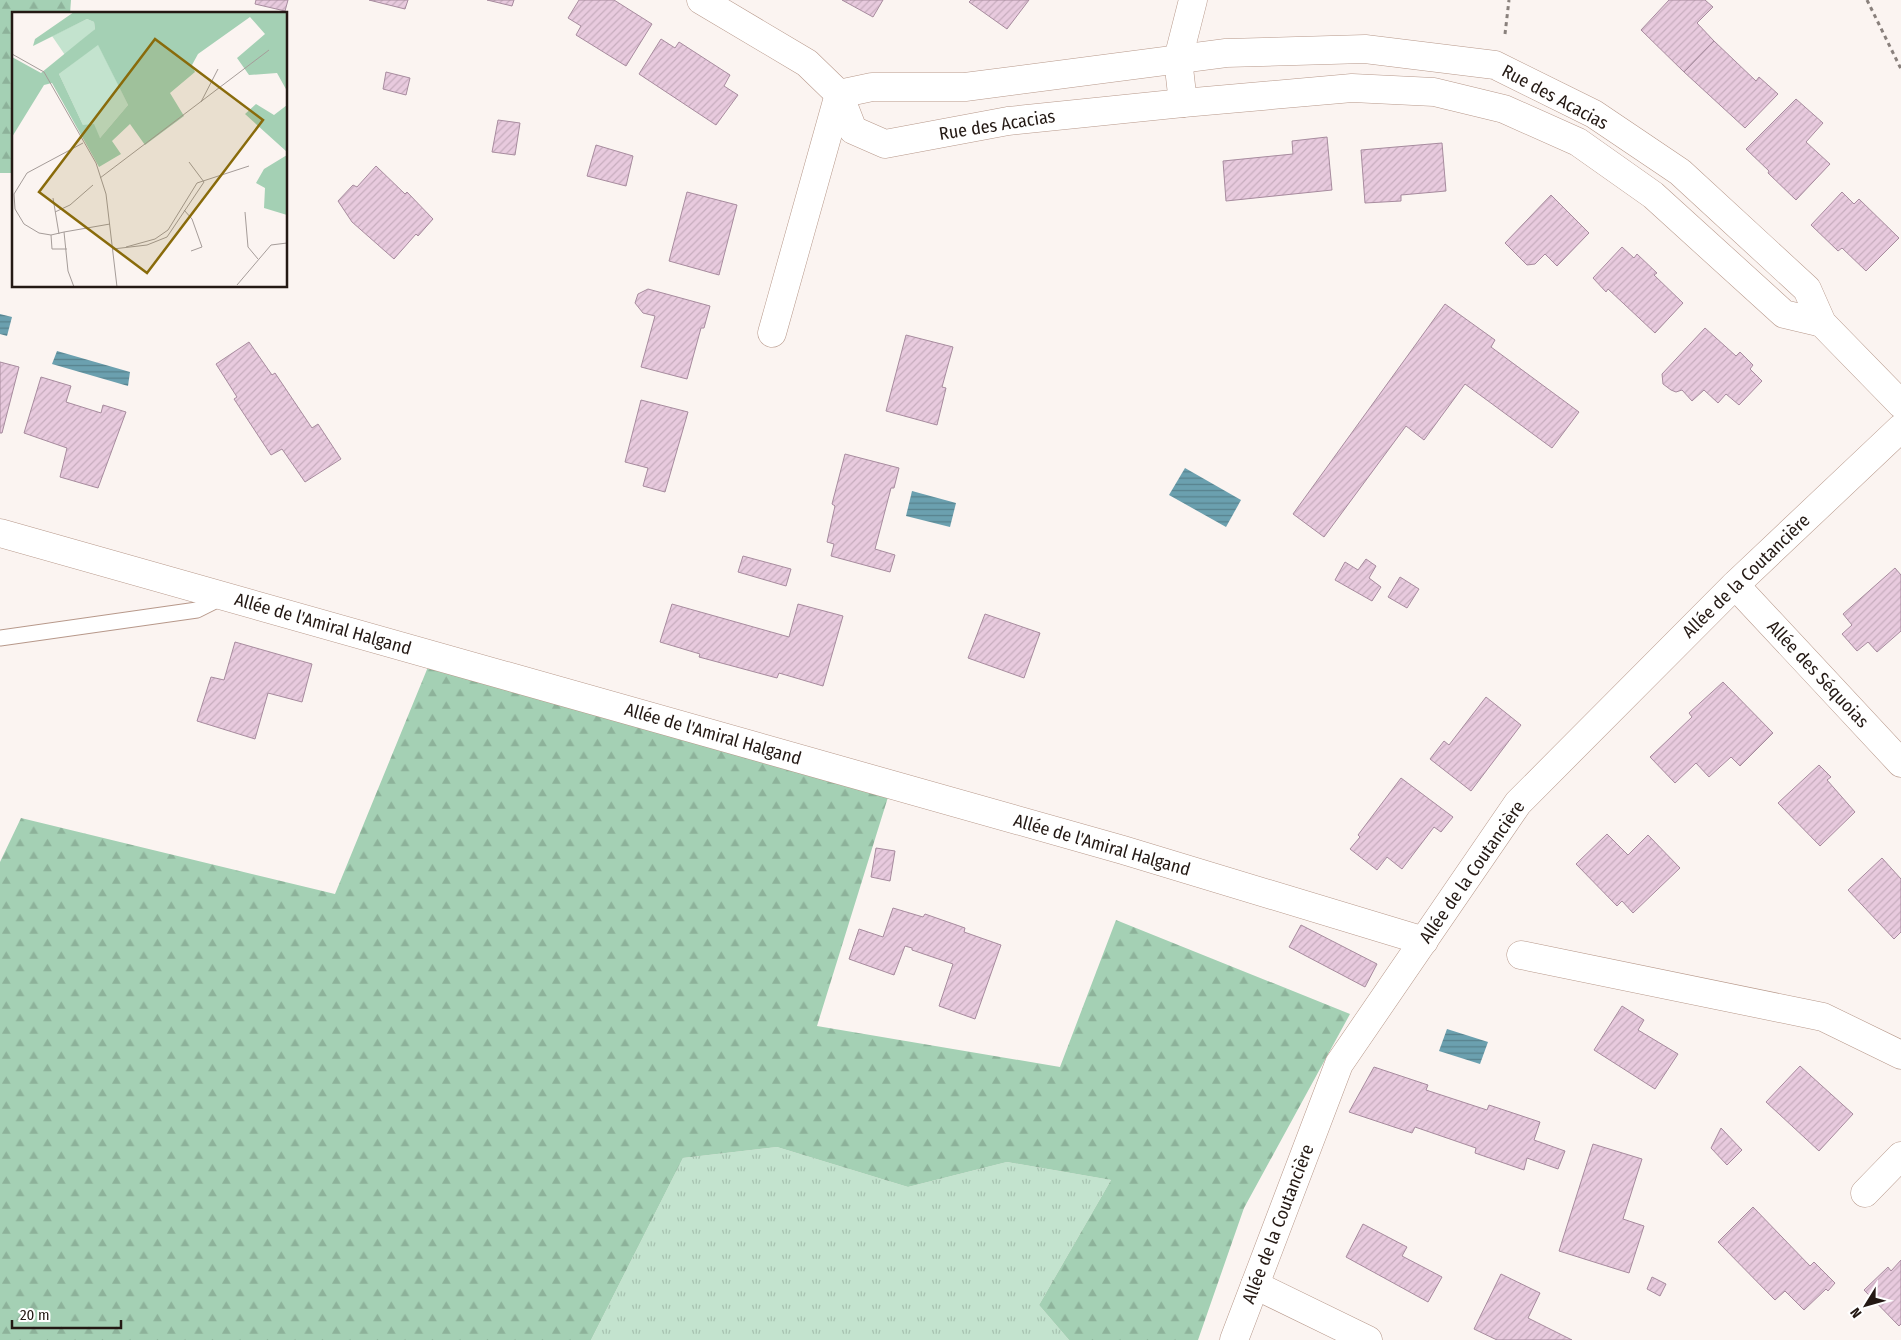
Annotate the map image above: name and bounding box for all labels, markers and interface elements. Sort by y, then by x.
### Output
inset map [12,12,288,288]
street label: Rue des Acacias [1498,60,1612,134]
street label: Rue des Acacias [937,105,1057,145]
street label: Allée de la Coutancière [1678,509,1814,643]
street label: Allée de l'Amiral Halgand [232,588,414,660]
street label: Allée des Séquoias [1763,616,1874,732]
street label: Allée de l'Amiral Halgand [622,698,804,770]
street label: Allée de la Coutancière [1415,796,1530,947]
street label: Allée de l'Amiral Halgand [1011,809,1193,881]
street label: Allée de la Coutancière [1237,1141,1319,1307]
north arrow [1841,1280,1891,1330]
scale bar [12,1298,121,1330]
text: N [1847,1304,1865,1321]
text: 20 m [20,1306,50,1324]

